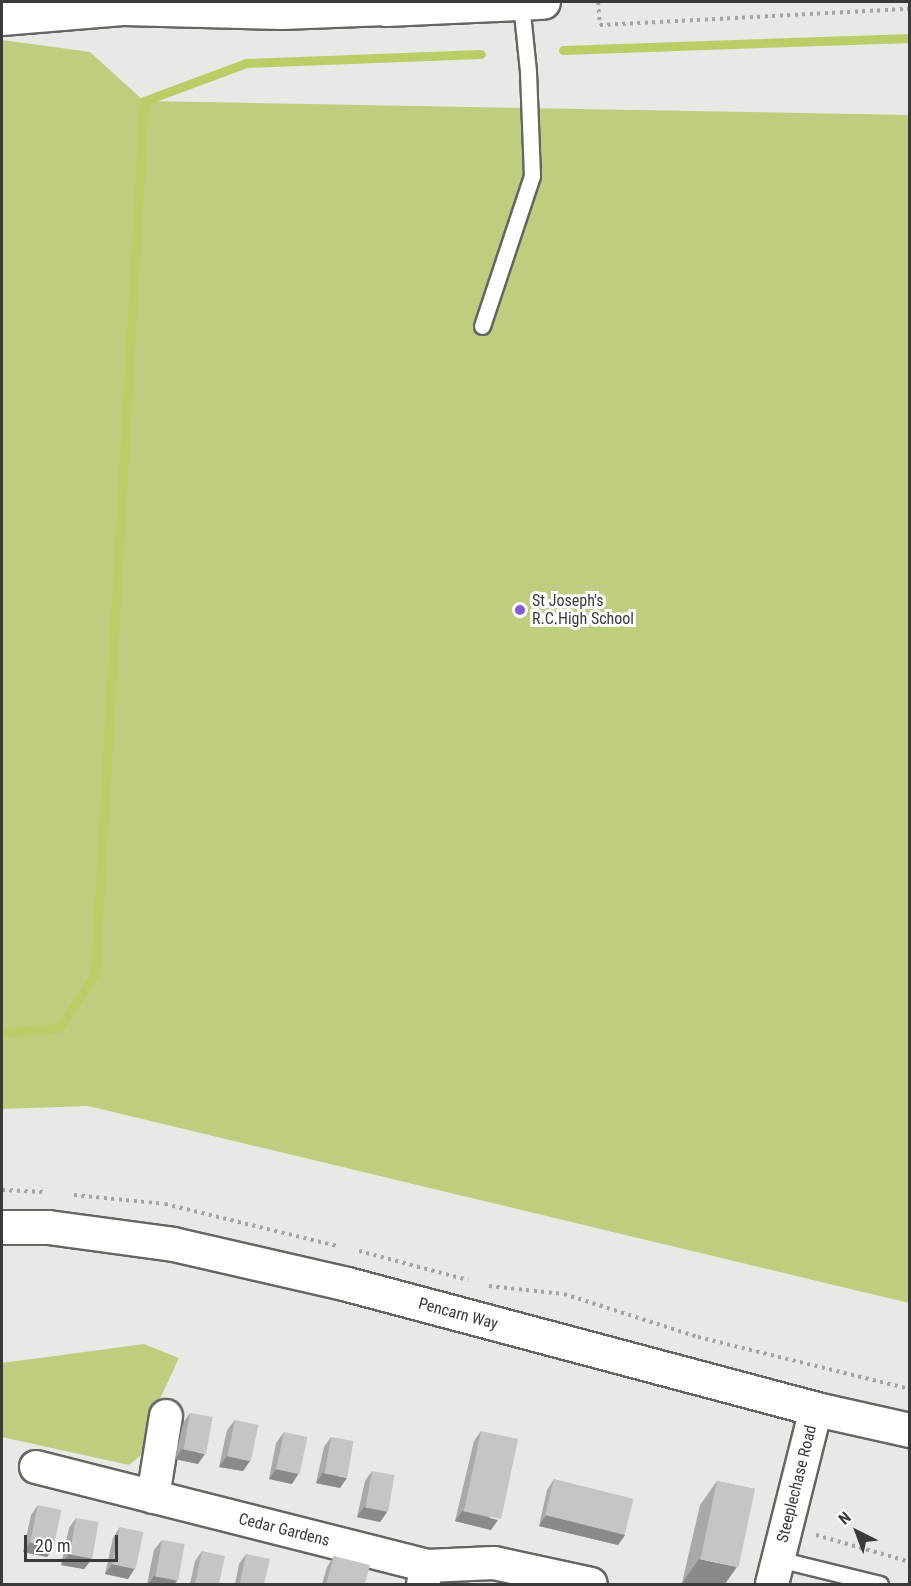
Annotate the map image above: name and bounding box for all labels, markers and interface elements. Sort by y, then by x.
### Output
place label: St Joseph's R.C.High School [532,591,634,629]
marker: St Joseph's R.C.High School [513,603,527,617]
street label: Pencarn Way [416,1294,500,1334]
street label: Steeplechase Road [773,1423,821,1545]
north arrow [827,1502,887,1562]
text: N [835,1508,855,1529]
street label: Cedar Gardens [237,1509,331,1551]
scale bar [27,1523,122,1561]
text: 20 m [35,1535,70,1556]

